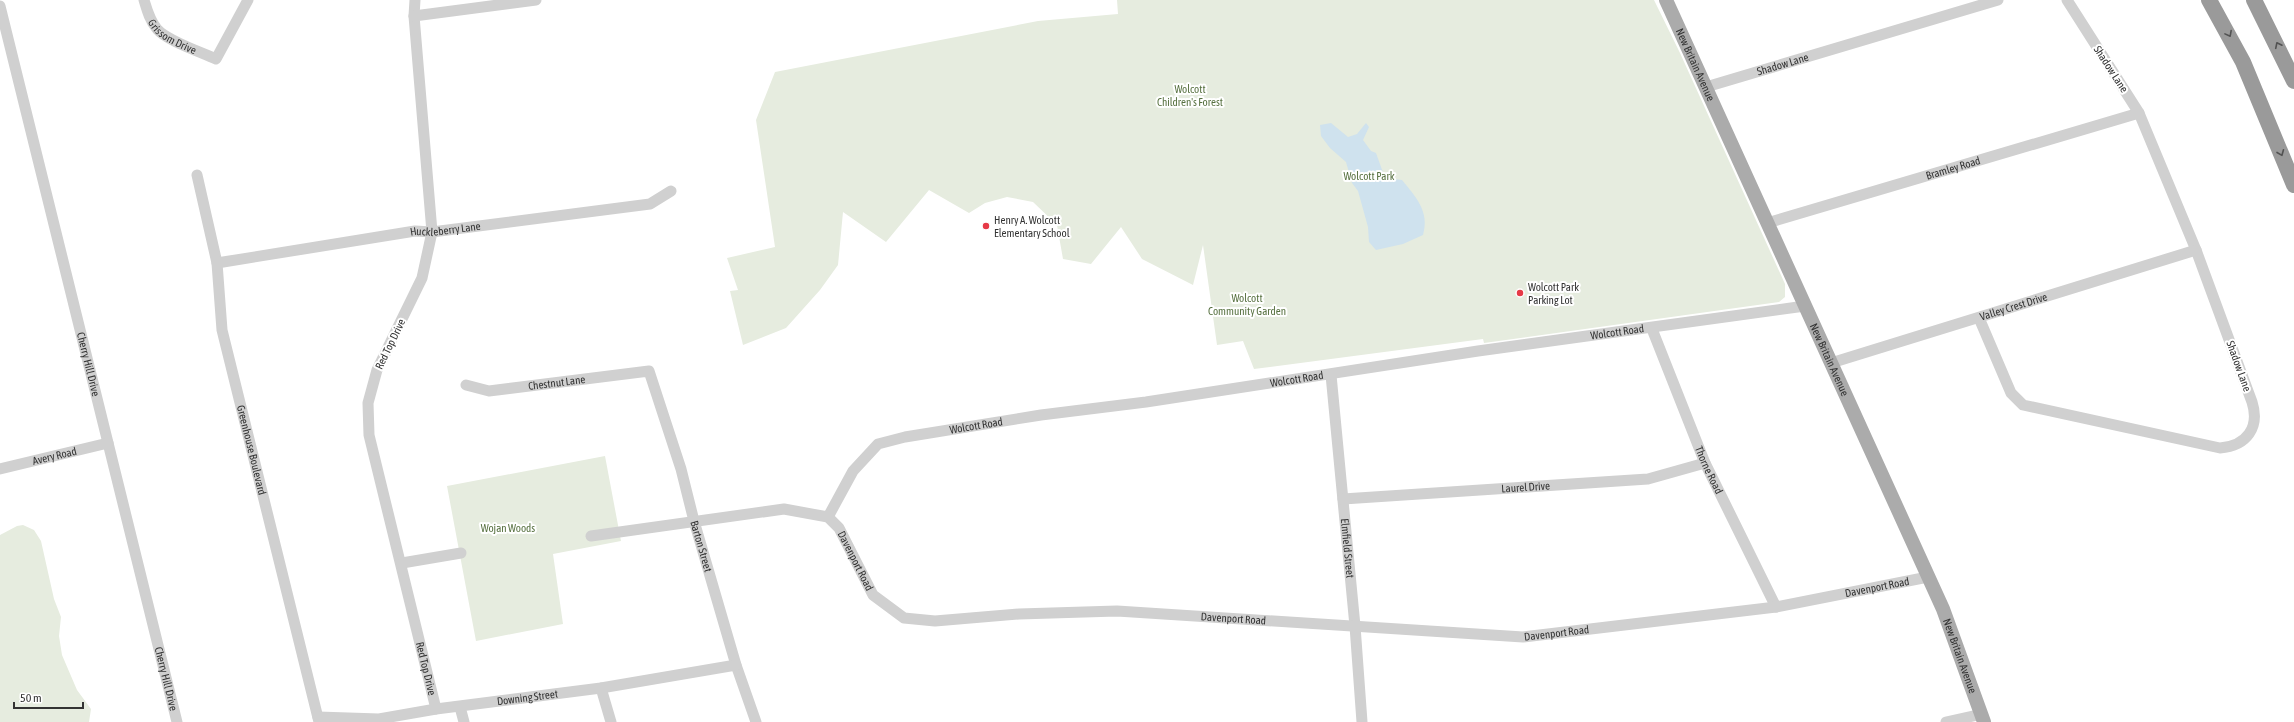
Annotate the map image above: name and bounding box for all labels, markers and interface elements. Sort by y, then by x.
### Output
street label: Grissom Drive [146,17,198,56]
street label: New Britain Avenue [1674,26,1717,103]
one-way arrow [2224,30,2231,37]
one-way arrow [2275,42,2283,50]
street label: Shadow Lane [2092,43,2130,95]
street label: Shadow Lane [1755,51,1810,78]
park label: Wolcott Children's Forest [1157,83,1223,108]
one-way arrow [2276,148,2284,156]
street label: Bramley Road [1924,154,1982,182]
park label: Wolcott Park [1343,170,1395,182]
place label: Henry A. Wolcott Elementary School [994,214,1070,239]
street label: Huckleberry Lane [409,220,481,238]
marker: Henry A. Wolcott Elementary School [981,221,991,231]
place label: Wolcott Park Parking Lot [1528,281,1579,306]
marker: Wolcott Park Parking Lot [1515,288,1525,298]
street label: Valley Crest Drive [1978,290,2049,323]
park label: Wolcott Community Garden [1208,292,1286,317]
street label: Red Top Drive [373,317,407,371]
street label: New Britain Avenue [1808,321,1851,398]
street label: Wolcott Road [1590,322,1645,341]
street label: Cherry Hill Drive [75,331,102,397]
street label: Shadow Lane [2224,339,2254,393]
street label: Wolcott Road [1269,369,1324,389]
street label: Chestnut Lane [527,373,586,392]
street label: Greenhouse Boulevard [235,404,269,496]
street label: Wolcott Road [949,415,1004,436]
street label: Thorne Road [1693,444,1725,496]
street label: Avery Road [31,445,78,467]
street label: Laurel Drive [1501,479,1550,495]
street label: Elmfield Street [1339,518,1356,579]
street label: Barton Street [688,519,715,573]
park label: Wojan Woods [481,522,535,534]
street label: Davenport Road [836,529,876,593]
street label: Davenport Road [1844,575,1910,599]
street label: Davenport Road [1200,610,1266,627]
street label: New Britain Avenue [1941,617,1979,695]
street label: Davenport Road [1523,623,1590,643]
street label: Red Top Drive [414,641,438,697]
street label: Cherry Hill Drive [153,645,180,712]
scale bar [14,684,83,710]
street label: Downing Street [496,688,559,707]
text: 50 m [20,691,42,705]

